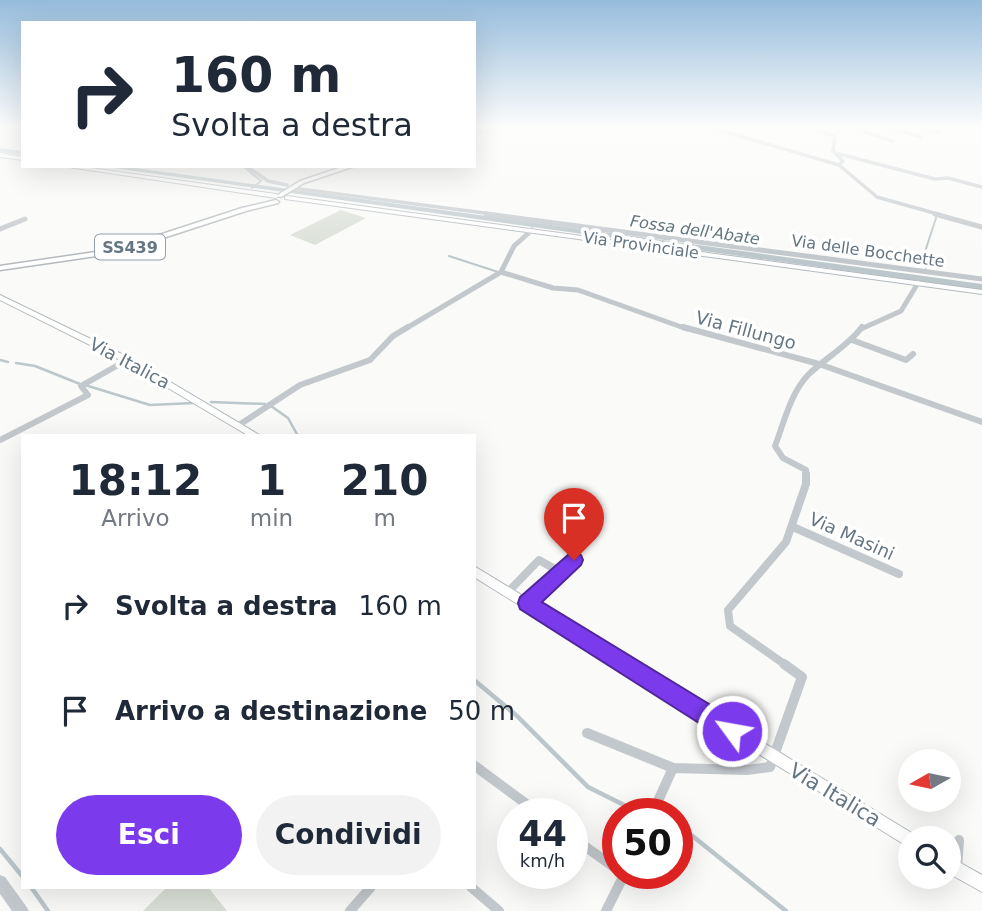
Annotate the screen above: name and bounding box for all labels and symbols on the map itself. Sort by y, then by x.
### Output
water label: Fossa dell'Abate [629,211,761,249]
street label: Via Provinciale [582,227,700,263]
street label: Via delle Bocchette [790,231,946,271]
road number: SS439 [95,234,165,260]
street label: Via Fillungo [694,307,798,353]
street label: Via Italica [86,333,174,393]
pin [544,488,604,560]
street label: Via Masini [806,508,898,564]
position arrow [695,694,769,768]
north arrow [898,749,961,812]
street label: Via Italica [785,758,885,832]
speed limit sign: 50 [602,798,693,889]

